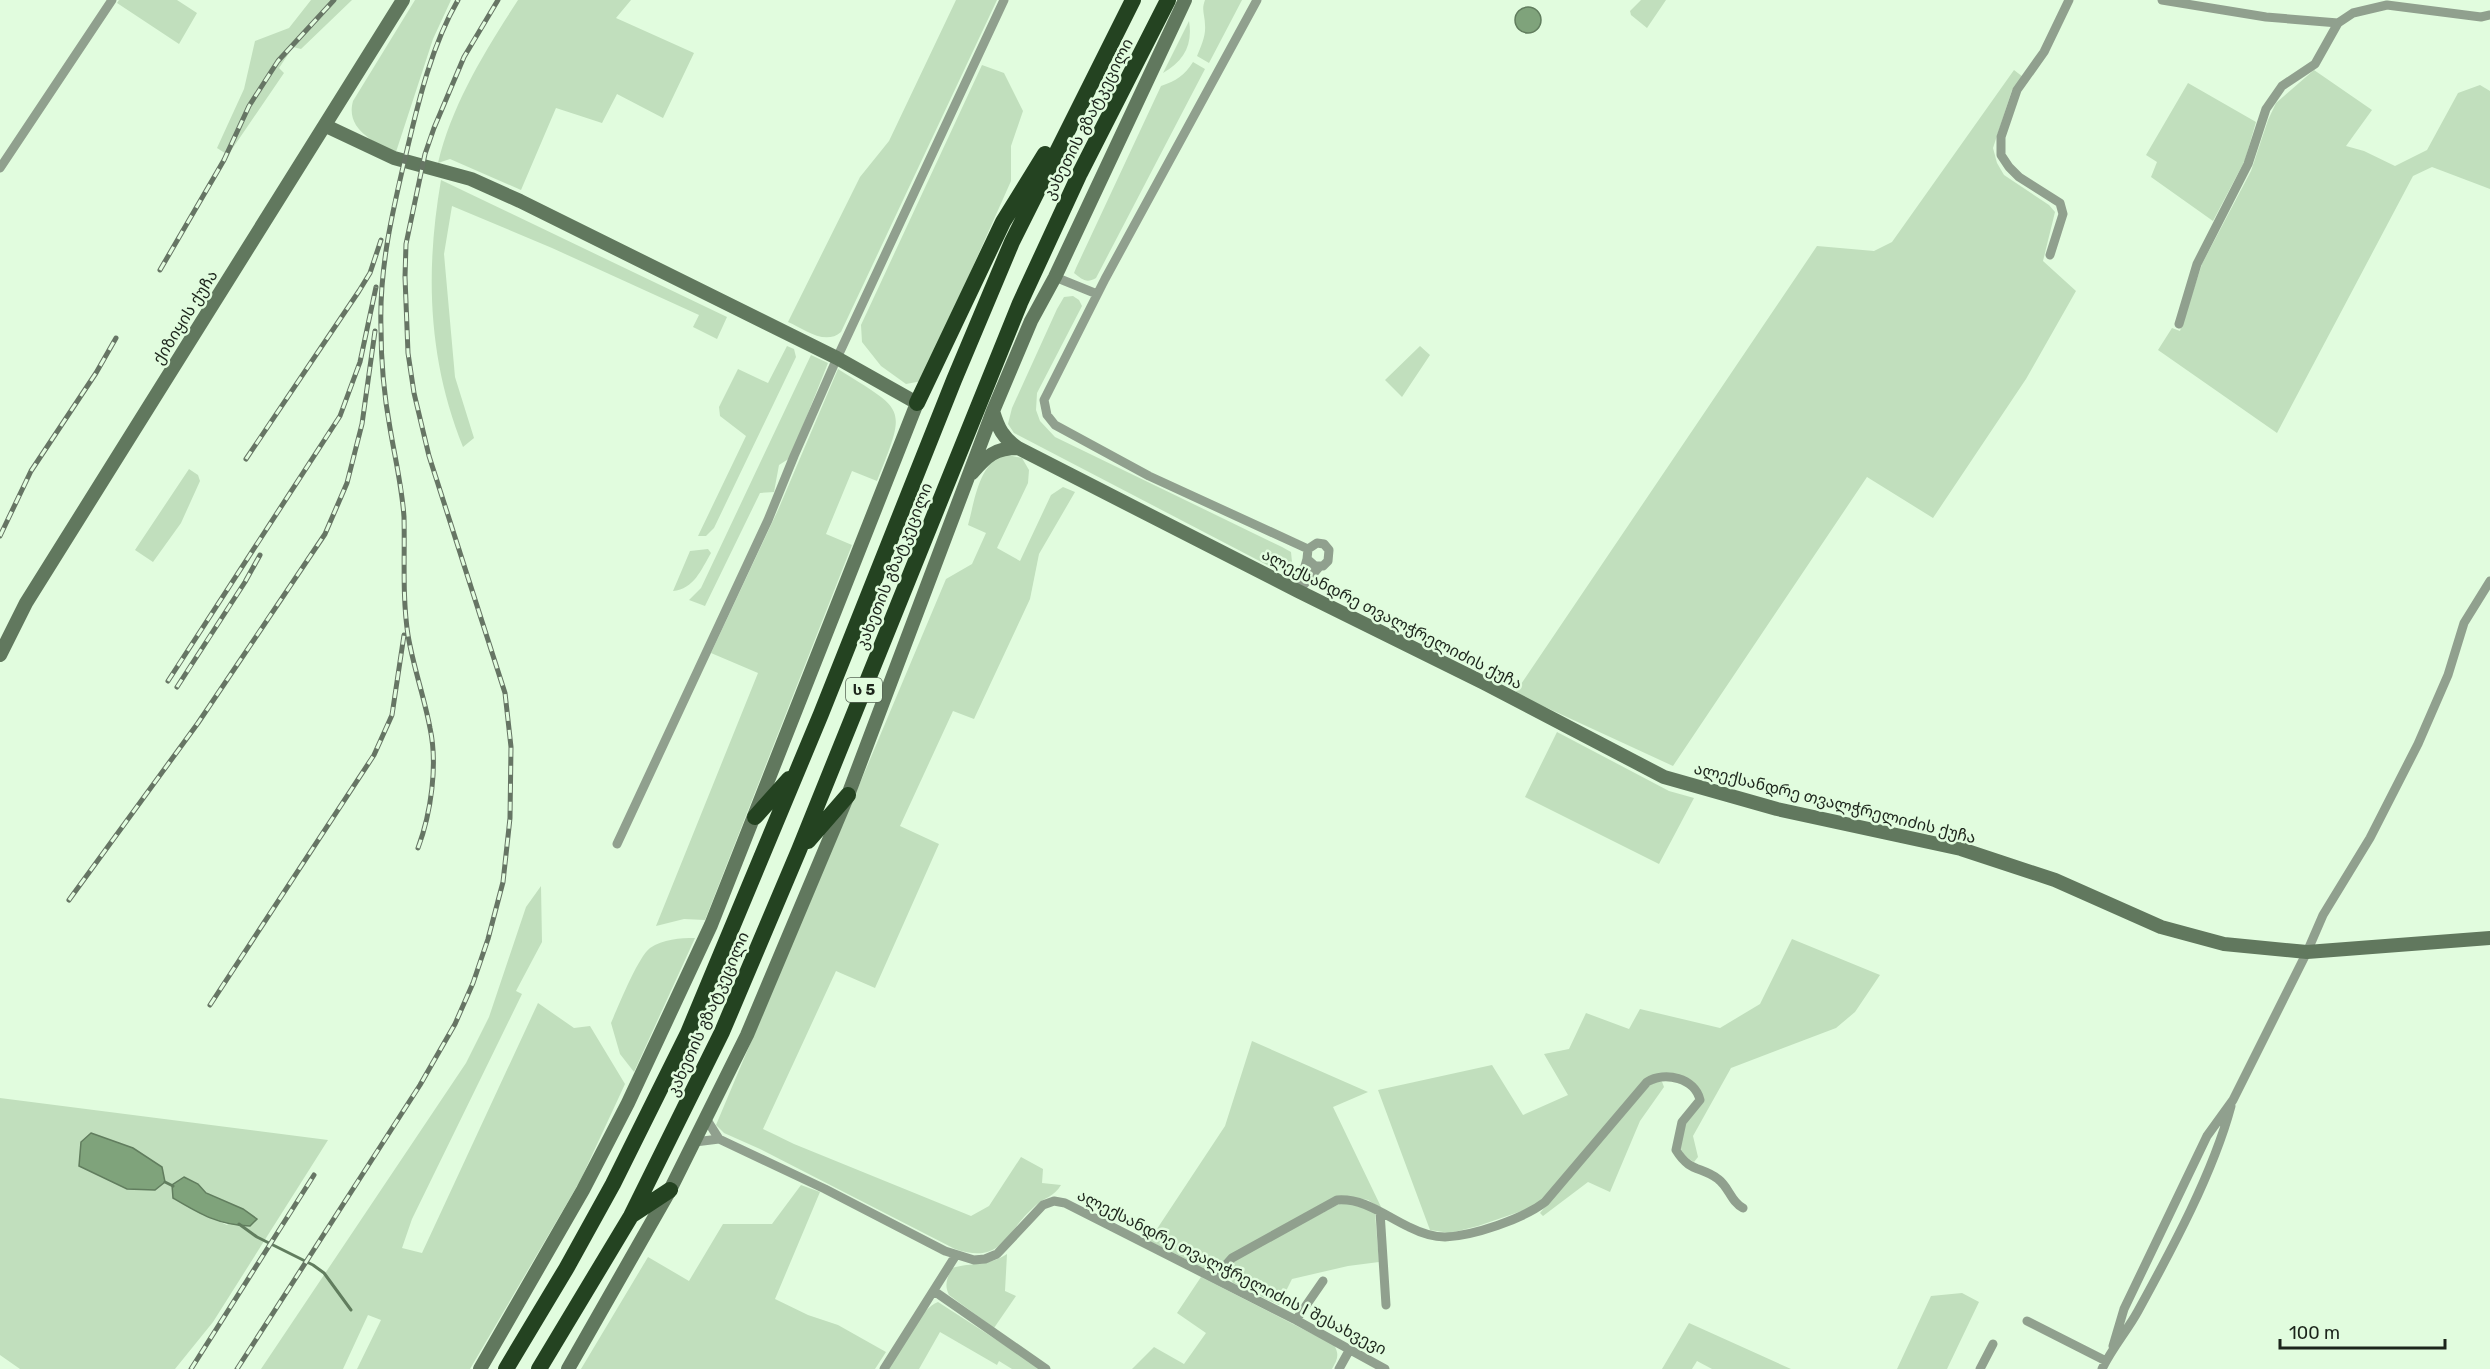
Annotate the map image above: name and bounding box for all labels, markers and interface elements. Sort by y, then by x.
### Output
street label: კახეთის გზატკეცილი [1039,35,1138,203]
street label: ქიზიყის ქუჩა [149,267,221,367]
street label: კახეთის გზატკეცილი [852,480,937,653]
street label: ალექსანდრე თვალჭრელიძის ქუჩა [1258,545,1525,694]
road number: ს 5 [846,678,882,702]
street label: ალექსანდრე თვალჭრელიძის ქუჩა [1692,759,1978,848]
street label: კახეთის გზატკეცილი [663,929,754,1100]
street label: ალექსანდრე თვალჭრელიძის I შესახვევი [1074,1185,1390,1360]
scale bar [2280,1312,2445,1350]
text: 100 m [2289,1322,2340,1344]

